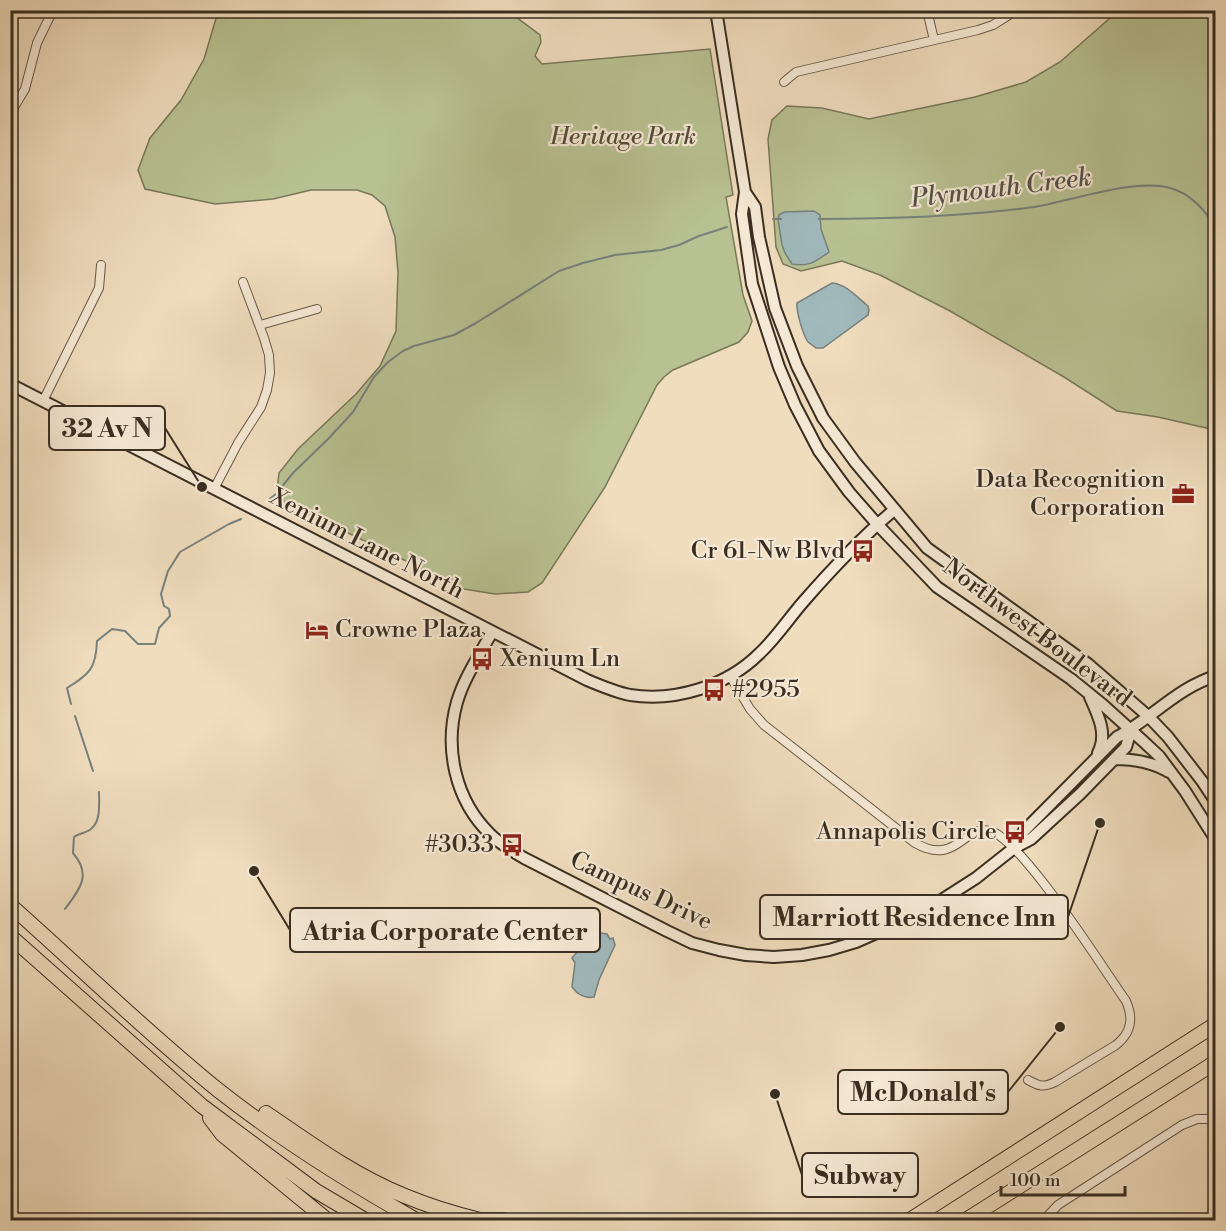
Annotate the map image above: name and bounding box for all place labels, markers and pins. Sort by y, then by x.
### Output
callout: 32 Av N [49,406,165,450]
place label: Data Recognition Corporation [976,465,1165,523]
office icon: Data Recognition Corporation [1170,481,1196,507]
place label: Cr 61-Nw Blvd [691,536,845,566]
bus stop icon: Cr 61-Nw Blvd [850,538,876,564]
place label: Crowne Plaza [335,615,483,645]
hotel icon: Crowne Plaza [304,617,330,643]
place label: Xenium Ln [499,644,620,674]
bus stop icon: Xenium Ln [469,646,495,672]
place label: #2955 [732,675,800,705]
bus stop icon: #2955 [701,677,727,703]
place label: Annapolis Circle [815,817,997,847]
bus stop icon: Annapolis Circle [1002,819,1028,845]
place label: #3033 [425,830,494,860]
bus stop icon: #3033 [499,832,525,858]
callout: Marriott Residence Inn [760,895,1068,939]
callout: Atria Corporate Center [290,908,600,952]
callout: McDonald's [838,1070,1008,1114]
callout: Subway [802,1153,918,1197]

